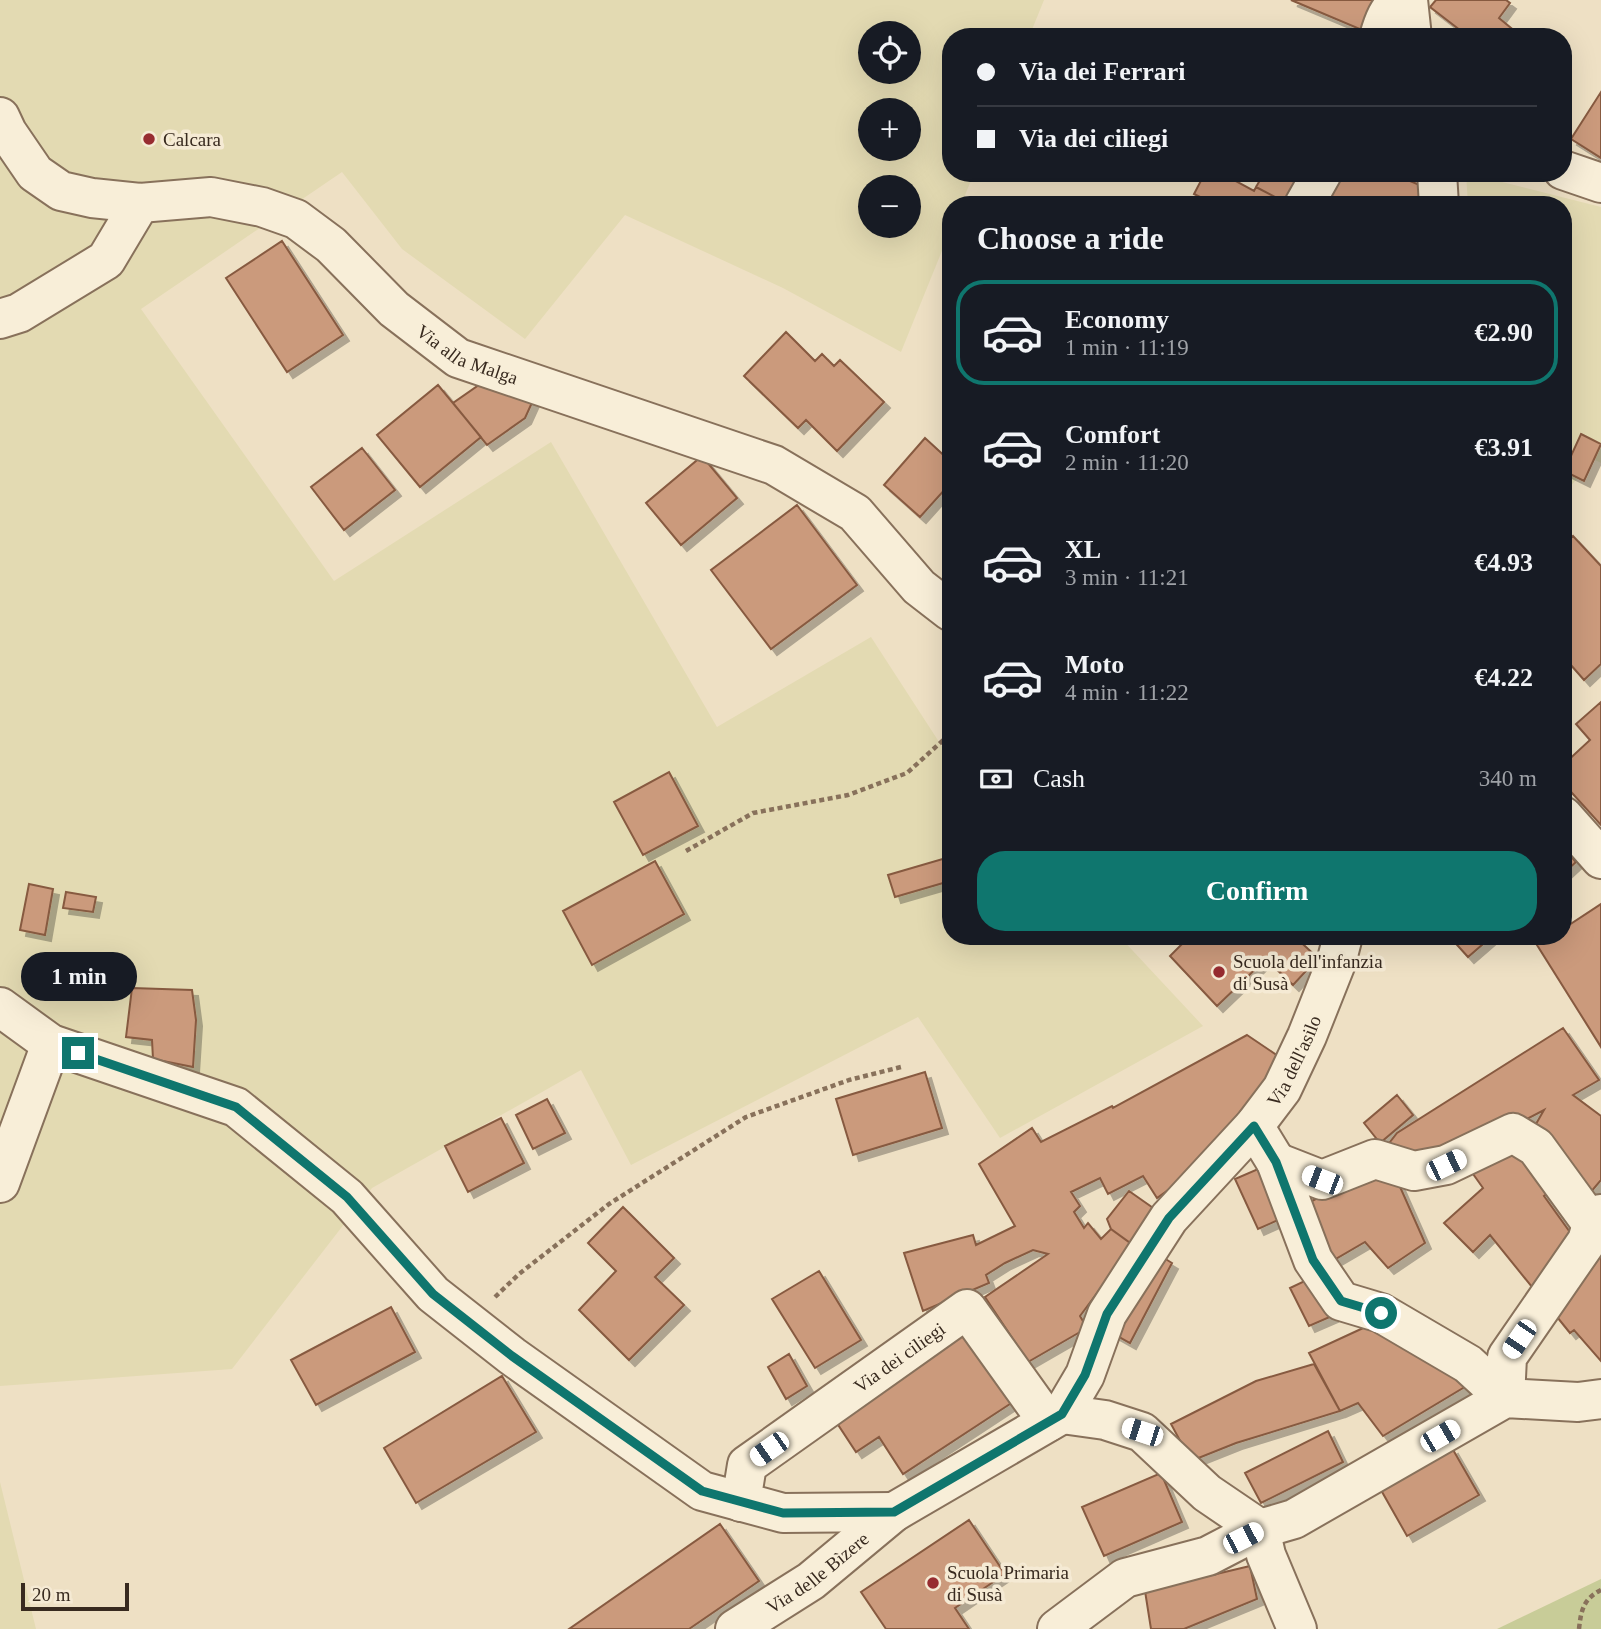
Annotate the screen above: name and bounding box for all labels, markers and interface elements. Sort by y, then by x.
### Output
map controls [858,21,921,238]
button: locate [858,21,921,84]
text: Via dei Ferrari [1019,57,1186,86]
button: + [858,98,921,161]
text: Via dei ciliegi [1019,124,1168,153]
place label: Calcara [163,129,222,150]
marker: Calcara [141,131,157,147]
button: − [858,175,921,238]
text: Choose a ride [977,220,1164,256]
icon: car [981,301,1044,364]
text: Economy [1065,305,1169,334]
text: €2.90 [1475,318,1533,347]
street label: Via alla Malga [412,320,521,389]
text: 1 min · 11:19 [1065,335,1189,360]
icon: car [981,416,1044,479]
text: Comfort [1065,420,1160,449]
text: €3.91 [1475,433,1533,462]
text: 2 min · 11:20 [1065,450,1189,475]
icon: car [981,531,1044,594]
text: XL [1065,535,1101,564]
text: €4.93 [1475,548,1533,577]
text: 3 min · 11:21 [1065,565,1189,590]
icon: car [981,646,1044,709]
text: Moto [1065,650,1124,679]
text: €4.22 [1475,663,1533,692]
text: 4 min · 11:22 [1065,680,1189,705]
icon: cash [977,760,1015,798]
text: Cash [1033,764,1085,793]
text: 340 m [1479,766,1537,791]
button: Confirm [977,851,1537,931]
callout: 1 min [20,951,136,1000]
place label: Scuola dell'infanzia di Susà [1233,951,1383,994]
text: 1 min [51,964,107,989]
marker: Scuola dell'infanzia di Susà [1211,964,1227,980]
street label: Via dell'asilo [1263,1012,1325,1111]
route end [62,1037,94,1069]
car [1423,1146,1470,1184]
car [1299,1163,1346,1197]
route start [1365,1297,1397,1329]
car [1499,1316,1540,1362]
street label: Via dei ciliegi [850,1318,949,1397]
car [1119,1416,1166,1448]
car [1417,1416,1464,1456]
car [746,1428,793,1470]
car [1220,1519,1267,1557]
street label: Via delle Bìzere [762,1528,873,1618]
place label: Scuola Primaria di Susà [947,1562,1069,1605]
marker: Scuola Primaria di Susà [925,1575,941,1591]
scale bar [21,1580,130,1612]
text: 20 m [32,1584,71,1605]

